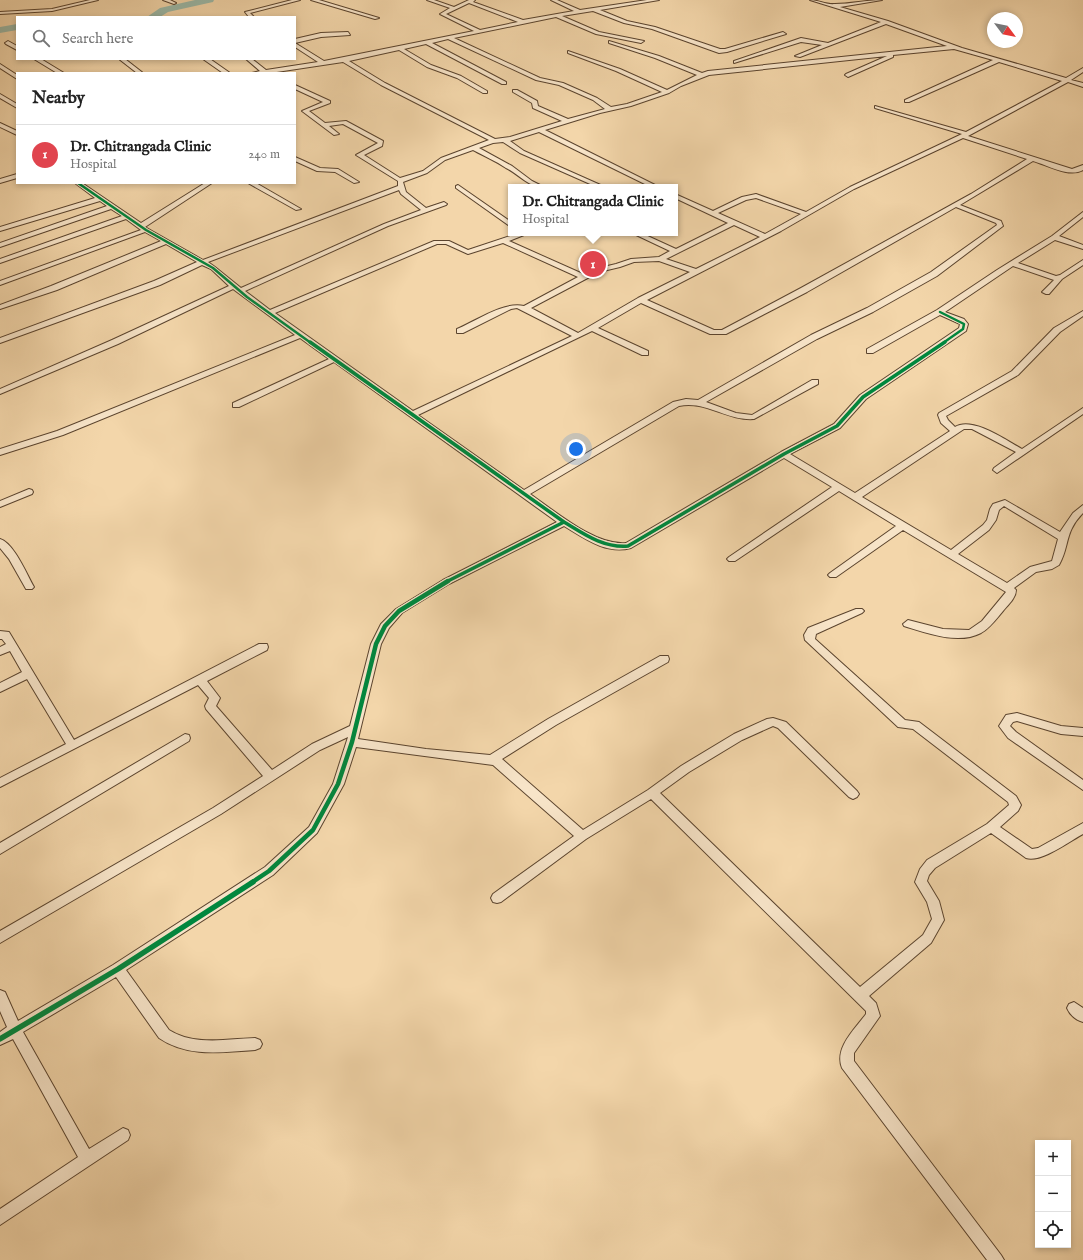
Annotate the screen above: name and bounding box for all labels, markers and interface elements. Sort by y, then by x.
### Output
north arrow [987,12,1023,48]
search box [16,16,296,60]
icon: search [30,27,52,49]
text: Search here [62,29,133,48]
text: Nearby [32,88,85,109]
text: Dr. Chitrangada Clinic [70,137,211,156]
text: 1 [43,146,47,163]
text: 240 m [248,146,280,163]
text: Hospital [70,156,117,173]
popup [508,184,678,236]
text: Dr. Chitrangada Clinic [522,192,664,211]
text: Hospital [522,211,569,228]
pin: 1 [580,249,606,279]
your location [566,439,586,459]
map controls [1035,1140,1071,1248]
button: + [1035,1140,1071,1176]
button: − [1035,1176,1071,1212]
button: locate [1035,1212,1071,1248]

